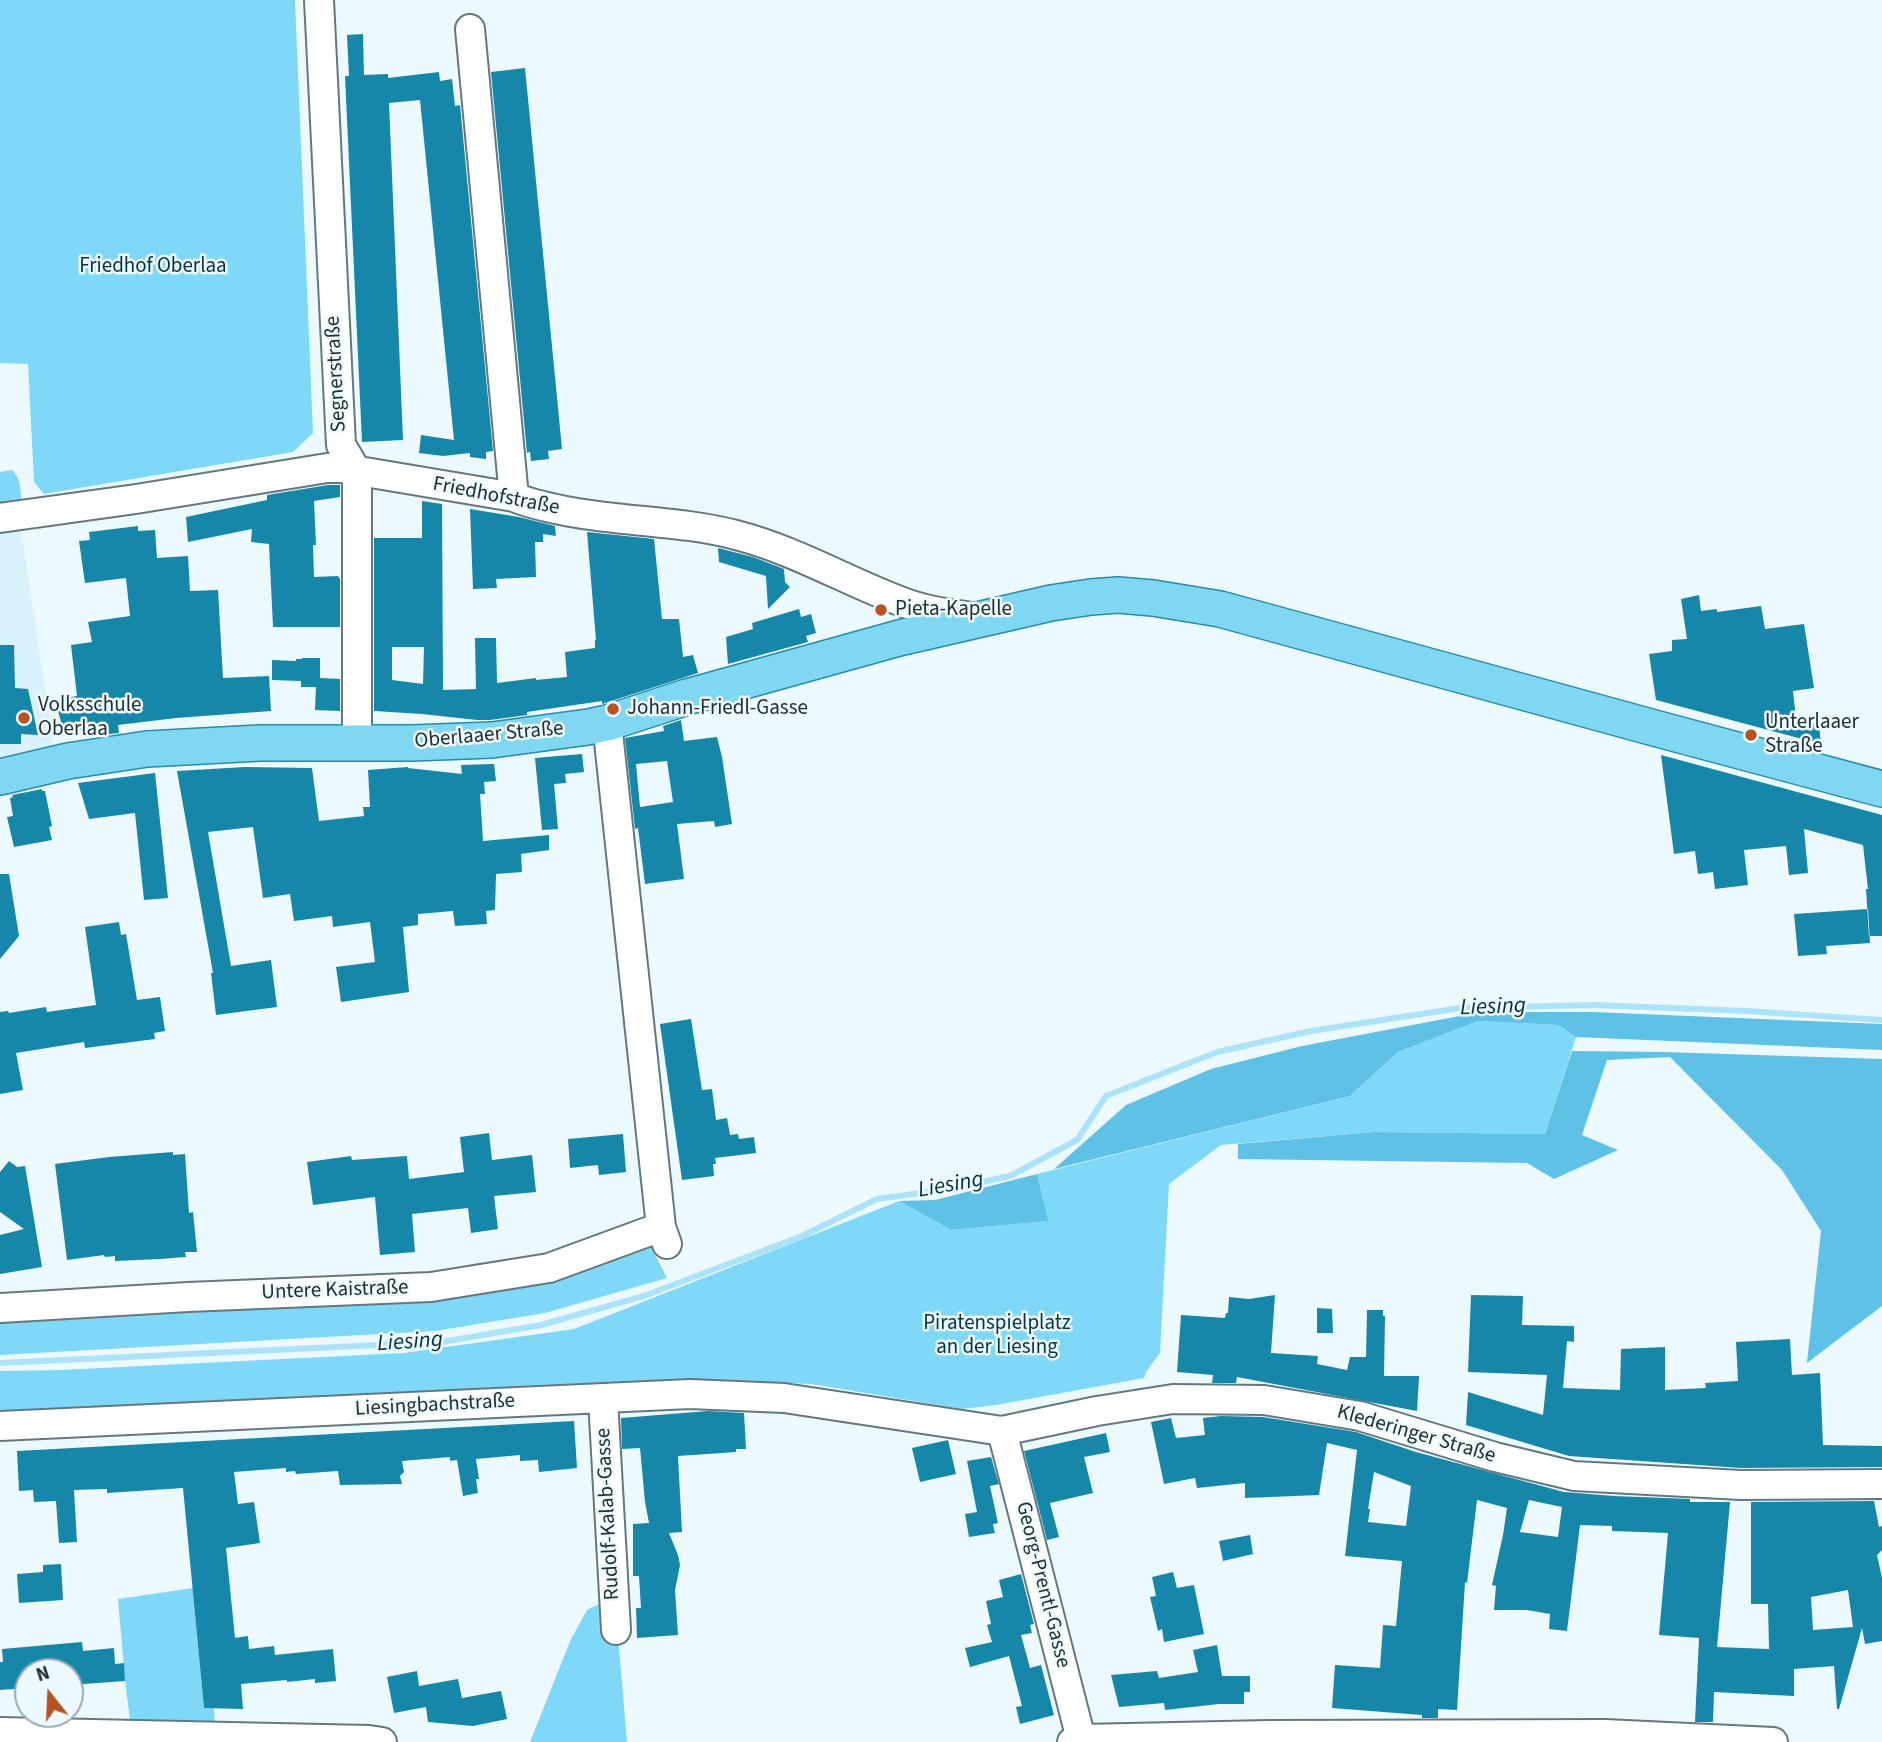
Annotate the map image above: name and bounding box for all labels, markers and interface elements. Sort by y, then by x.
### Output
park label: Friedhof Oberlaa [79,254,227,280]
street label: Segnerstraße [321,315,353,433]
street label: Friedhofstraße [430,472,562,522]
place label: Pieta-Kapelle [895,597,1012,623]
marker: Pieta-Kapelle [873,602,889,618]
place label: Volksschule Oberlaa [38,693,141,743]
place label: Johann-Friedl-Gasse [627,696,808,722]
marker: Johann-Friedl-Gasse [605,701,621,717]
marker: Volksschule Oberlaa [16,710,32,726]
place label: Unterlaaer Straße [1765,710,1859,760]
street label: Oberlaaer Straße [413,717,565,755]
marker: Unterlaaer Straße [1743,727,1759,743]
water label: Liesing [1459,993,1527,1023]
water label: Liesing [916,1167,986,1205]
street label: Untere Kaistraße [261,1276,409,1306]
park label: Piratenspielplatz an der Liesing [923,1311,1071,1361]
water label: Liesing [376,1327,444,1359]
street label: Liesingbachstraße [354,1389,516,1423]
street label: Klederinger Straße [1334,1400,1498,1470]
street label: Rudolf-Kalab-Gasse [592,1427,626,1601]
street label: Georg-Prentl-Gasse [1009,1499,1075,1671]
north arrow [14,1658,84,1728]
text: N [33,1660,53,1689]

